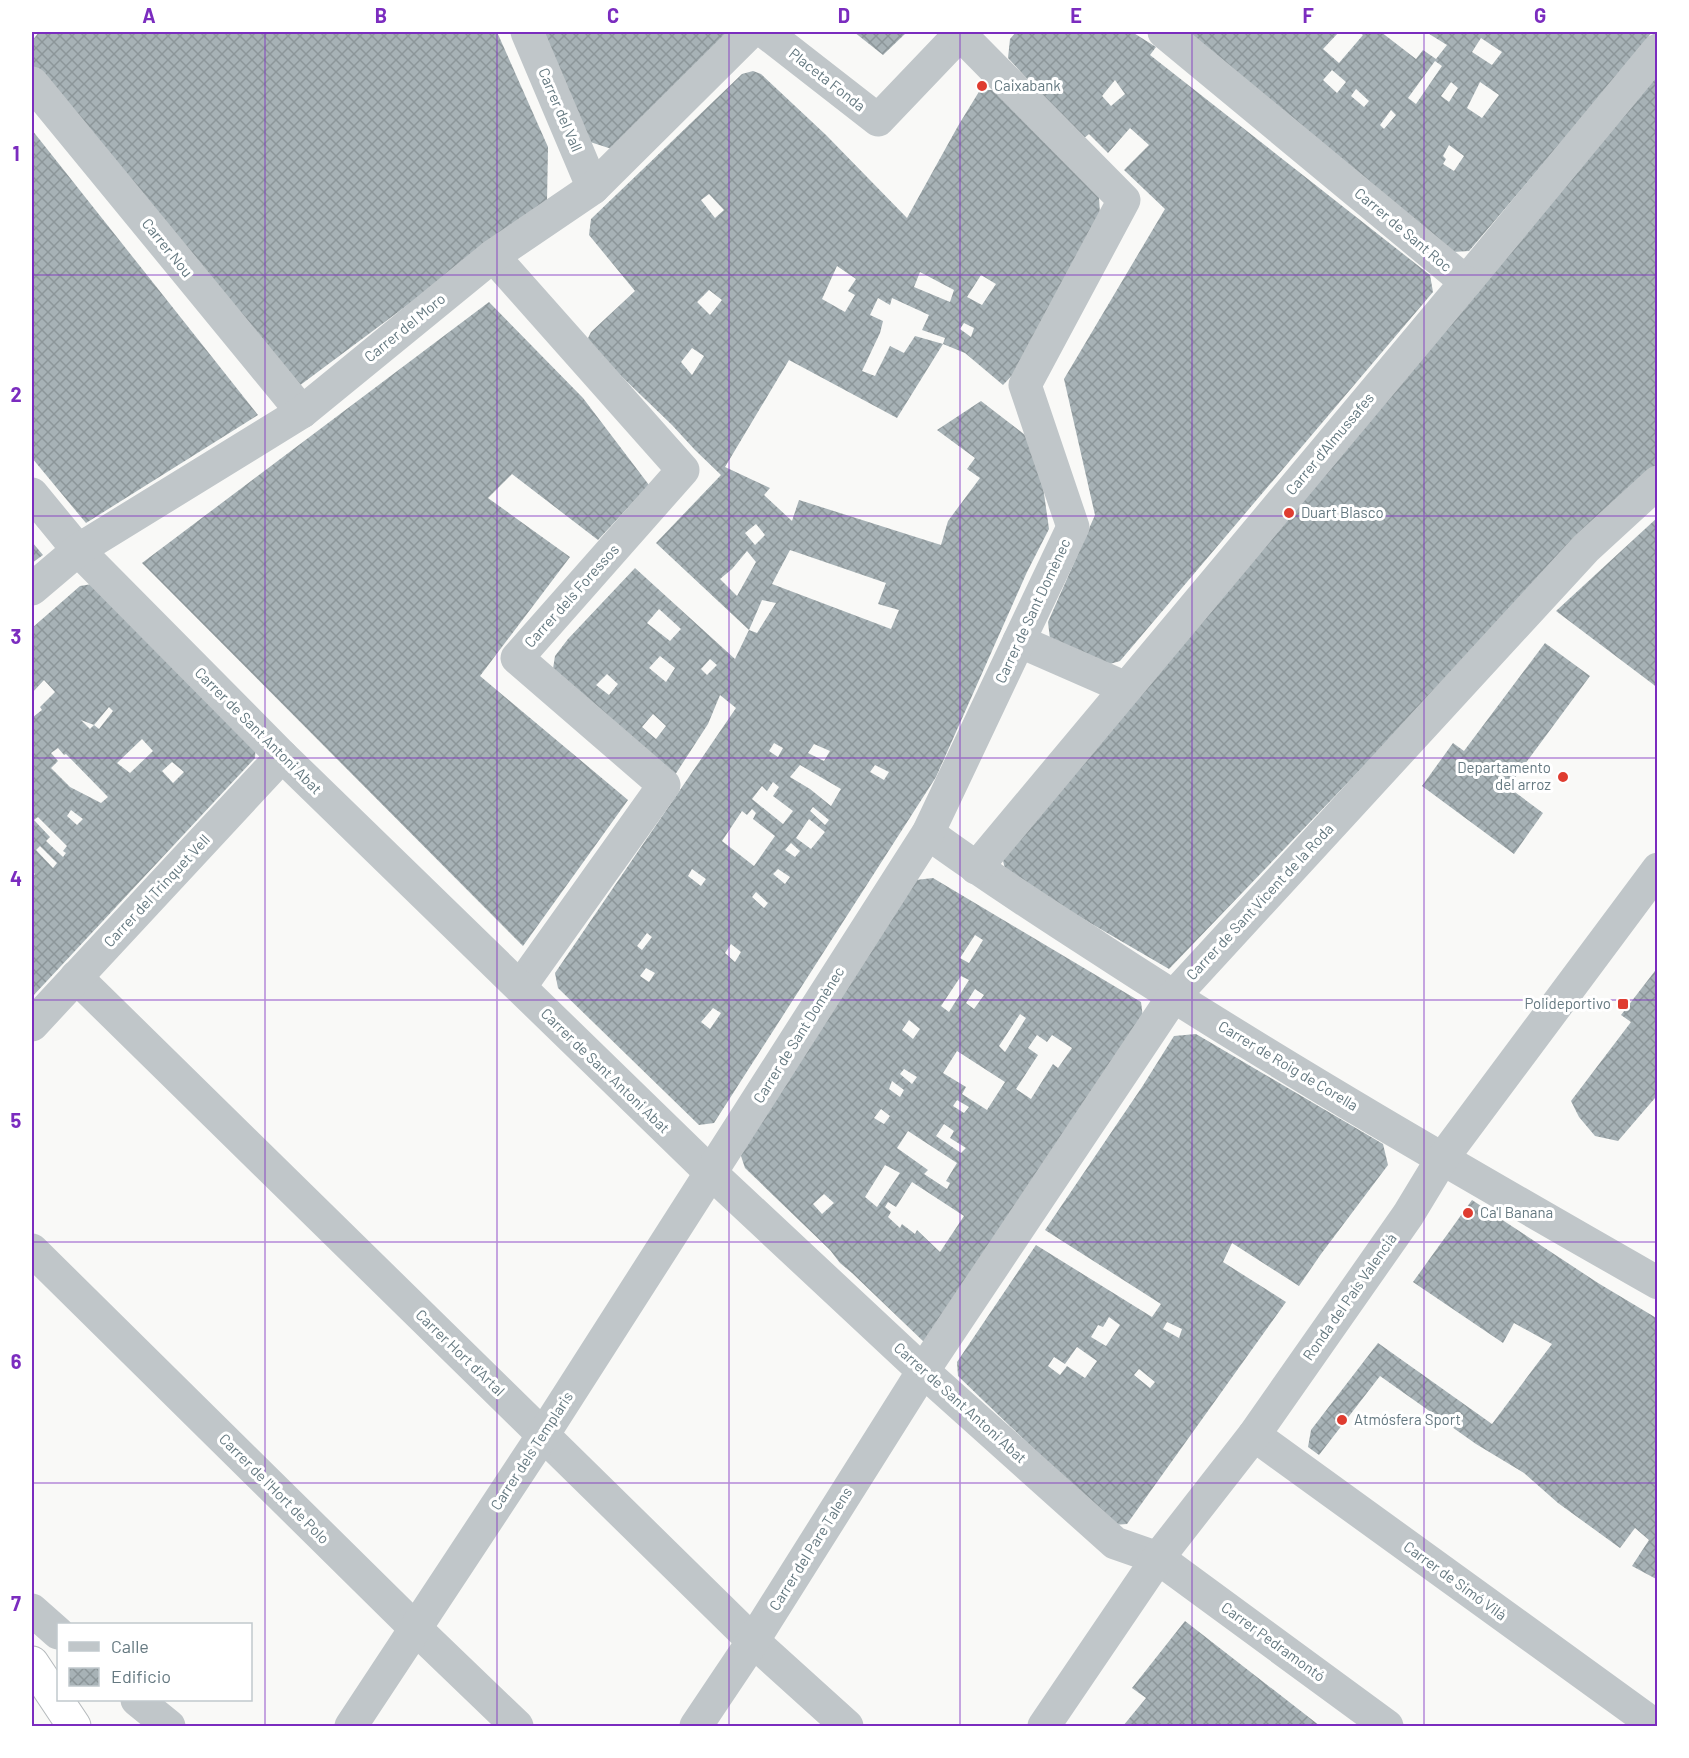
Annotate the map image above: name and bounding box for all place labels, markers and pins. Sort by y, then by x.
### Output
place label: Caixabank [994,76,1061,94]
marker: Caixabank [975,79,989,93]
place label: Duart Blasco [1301,503,1384,521]
marker: Duart Blasco [1282,506,1296,520]
place label: Departamento del arroz [1457,758,1551,793]
marker: Departamento del arroz [1556,770,1570,784]
place label: Polideportivo [1524,994,1611,1012]
marker: Polideportivo [1616,997,1630,1011]
place label: Ca'l Banana [1480,1203,1553,1221]
marker: Ca'l Banana [1461,1206,1475,1220]
place label: Atmósfera Sport [1354,1410,1461,1428]
marker: Atmósfera Sport [1335,1413,1349,1427]

